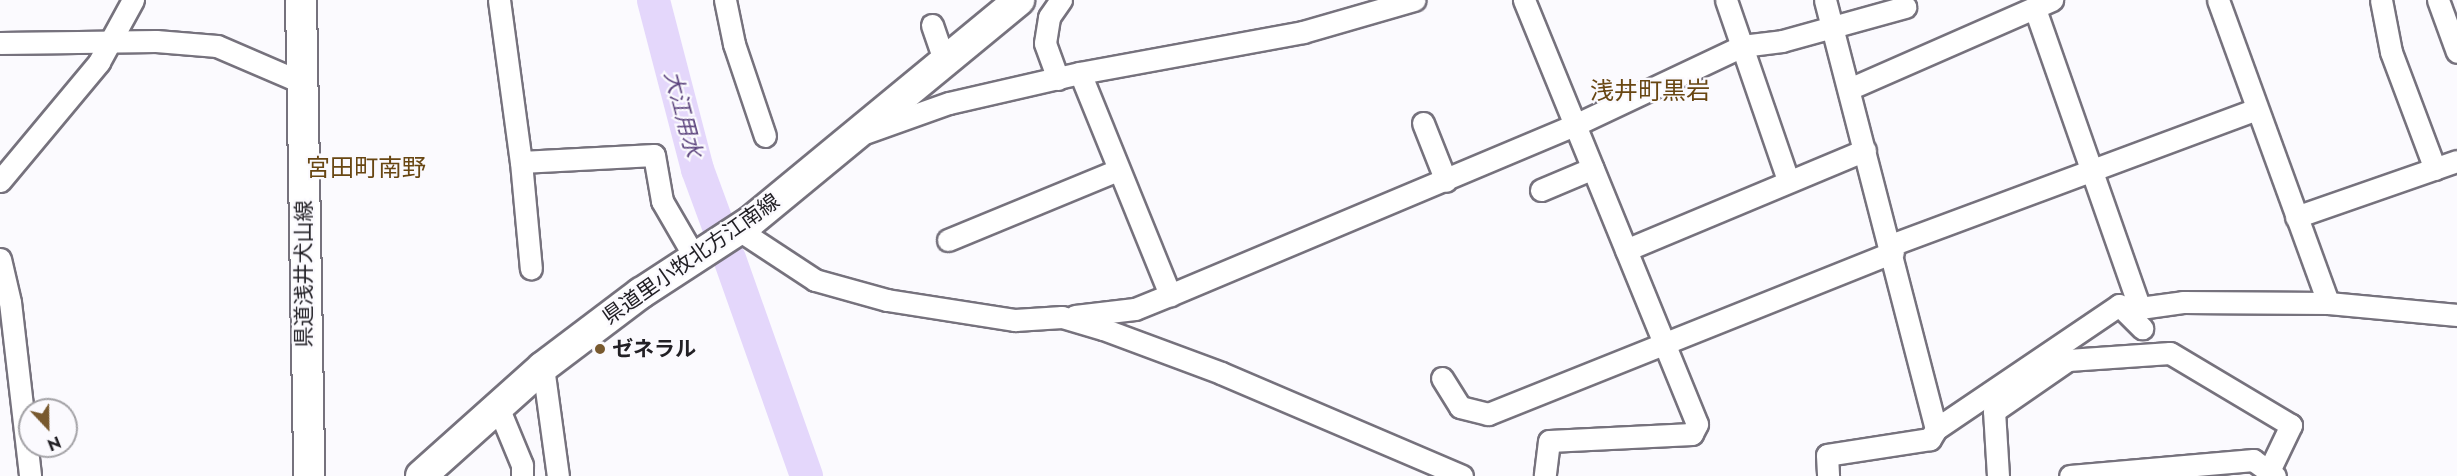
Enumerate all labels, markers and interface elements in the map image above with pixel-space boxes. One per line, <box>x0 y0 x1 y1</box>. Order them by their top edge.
water label: 大江用水 <box>659 68 707 160</box>
district label: 浅井町黒岩 <box>1590 77 1710 105</box>
district label: 宮田町南野 <box>306 154 426 182</box>
street label: 県道里小牧北方江南線 <box>598 188 784 330</box>
street label: 県道浅井犬山線 <box>291 201 317 347</box>
place label: ゼネラル <box>612 336 696 362</box>
marker: ゼネラル <box>593 342 607 356</box>
north arrow <box>18 398 78 458</box>
text: N <box>44 430 64 456</box>

